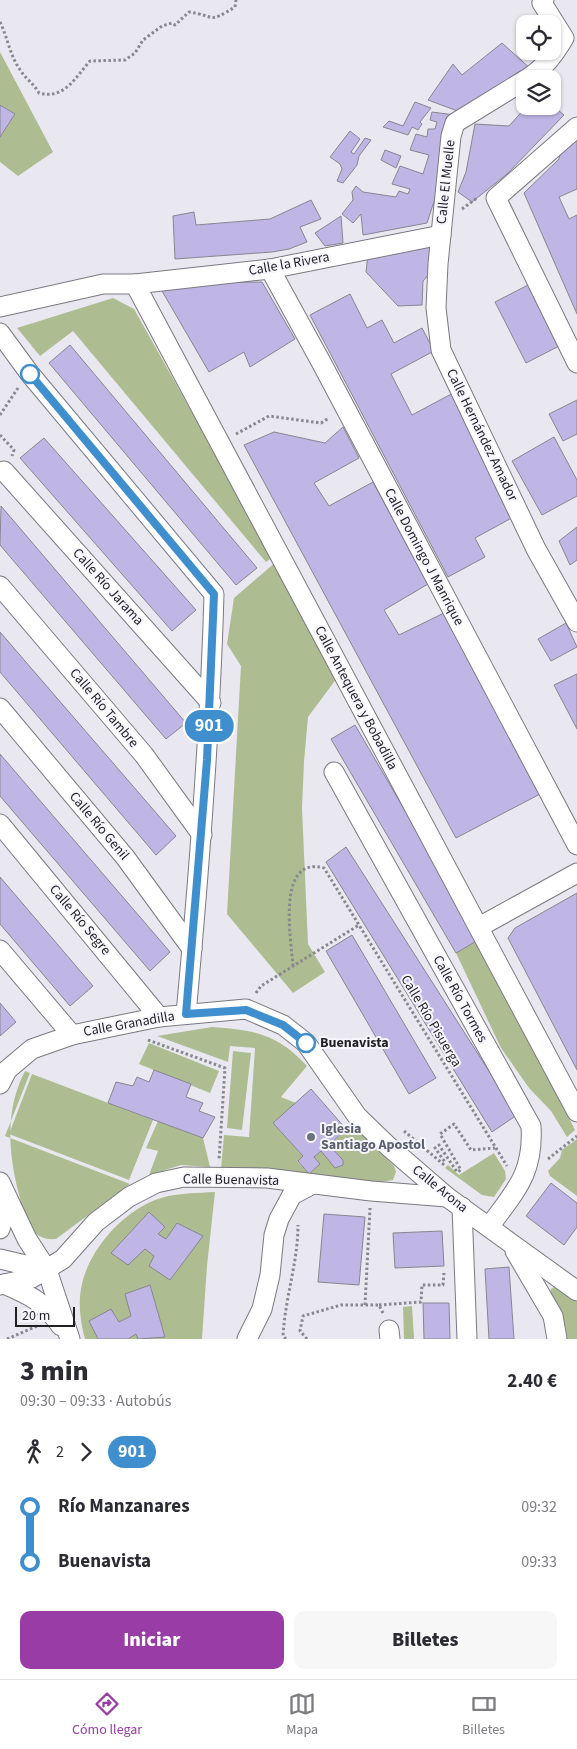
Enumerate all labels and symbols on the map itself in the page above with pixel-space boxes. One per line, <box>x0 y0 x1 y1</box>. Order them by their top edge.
street label: Calle El Muelle <box>432 139 460 225</box>
street label: Calle la Rivera <box>247 247 331 281</box>
unlabelled marker <box>20 364 40 384</box>
street label: Calle Hernández Amador <box>441 365 523 505</box>
street label: Calle Domingo J Manrique <box>379 485 469 629</box>
street label: Calle Río Jarama <box>68 544 148 630</box>
street label: Calle Antequera y Bobadilla <box>309 622 403 774</box>
street label: Calle Río Tambre <box>65 664 143 752</box>
line badge: 901 <box>180 710 238 742</box>
street label: Calle Río Genil <box>64 787 134 865</box>
street label: Calle Río Segre <box>44 880 116 960</box>
street label: Calle Río Tormes <box>428 952 492 1046</box>
street label: Calle Río Pisuerga <box>396 971 466 1071</box>
street label: Calle Granadilla <box>82 1006 176 1042</box>
marker: Buenavista <box>296 1033 316 1053</box>
place label: Buenavista <box>320 1033 389 1053</box>
place label: Iglesia Santiago Apostol <box>321 1119 425 1155</box>
marker: Iglesia Santiago Apostol <box>305 1131 317 1143</box>
street label: Calle Arona <box>408 1160 472 1218</box>
street label: Calle Buenavista <box>183 1169 279 1191</box>
scale bar <box>15 1304 75 1327</box>

